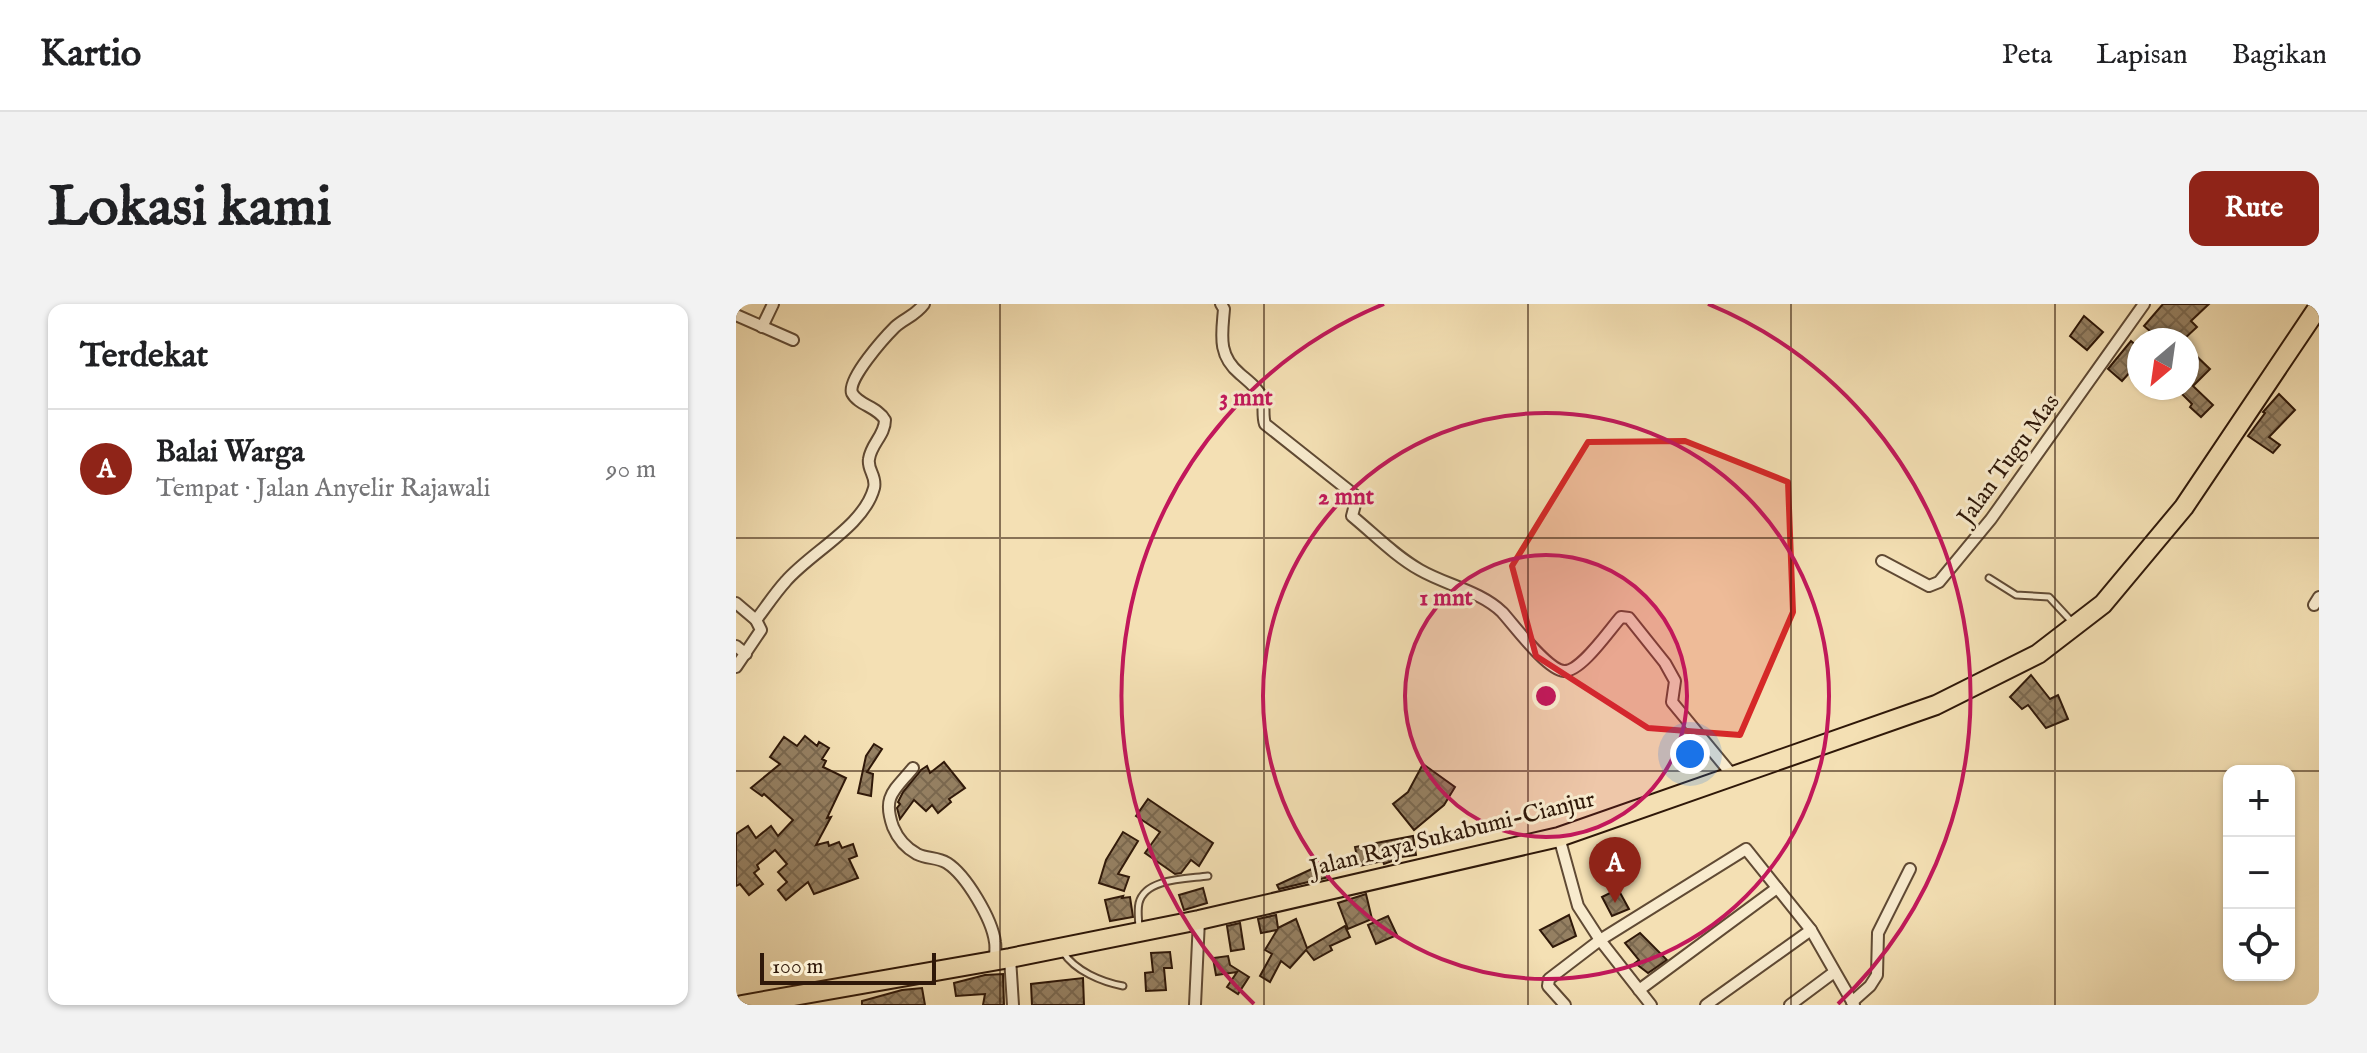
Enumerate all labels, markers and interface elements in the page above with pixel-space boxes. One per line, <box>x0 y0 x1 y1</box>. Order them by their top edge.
text: Kartio <box>40 31 141 79</box>
text: Peta <box>2002 38 2052 73</box>
text: Lapisan <box>2096 38 2188 73</box>
text: Bagikan <box>2232 38 2327 73</box>
button: Rute <box>2189 171 2319 246</box>
text: Lokasi kami <box>48 173 332 244</box>
north arrow <box>2127 328 2199 400</box>
text: Terdekat <box>80 335 208 378</box>
text: 3 mnt <box>1219 383 1274 414</box>
street label: Jalan Tugu Mas <box>1950 388 2067 534</box>
text: Balai Warga <box>156 434 305 472</box>
text: A <box>97 453 115 486</box>
text: 90 m <box>606 453 656 486</box>
text: Tempat · Jalan Anyelir Rajawali <box>156 472 490 505</box>
text: 2 mnt <box>1318 482 1375 513</box>
text: 1 mnt <box>1419 583 1474 614</box>
centre of rings <box>1532 682 1560 710</box>
your location <box>1670 734 1710 774</box>
map controls <box>2223 765 2295 981</box>
button: + <box>2223 765 2295 837</box>
street label: Jalan Raya Sukabumi-Cianjur <box>1304 784 1598 886</box>
pin: A <box>1589 837 1641 903</box>
button: − <box>2223 837 2295 909</box>
button: locate <box>2223 909 2295 981</box>
scale bar <box>760 949 936 985</box>
text: 100 m <box>772 953 824 981</box>

